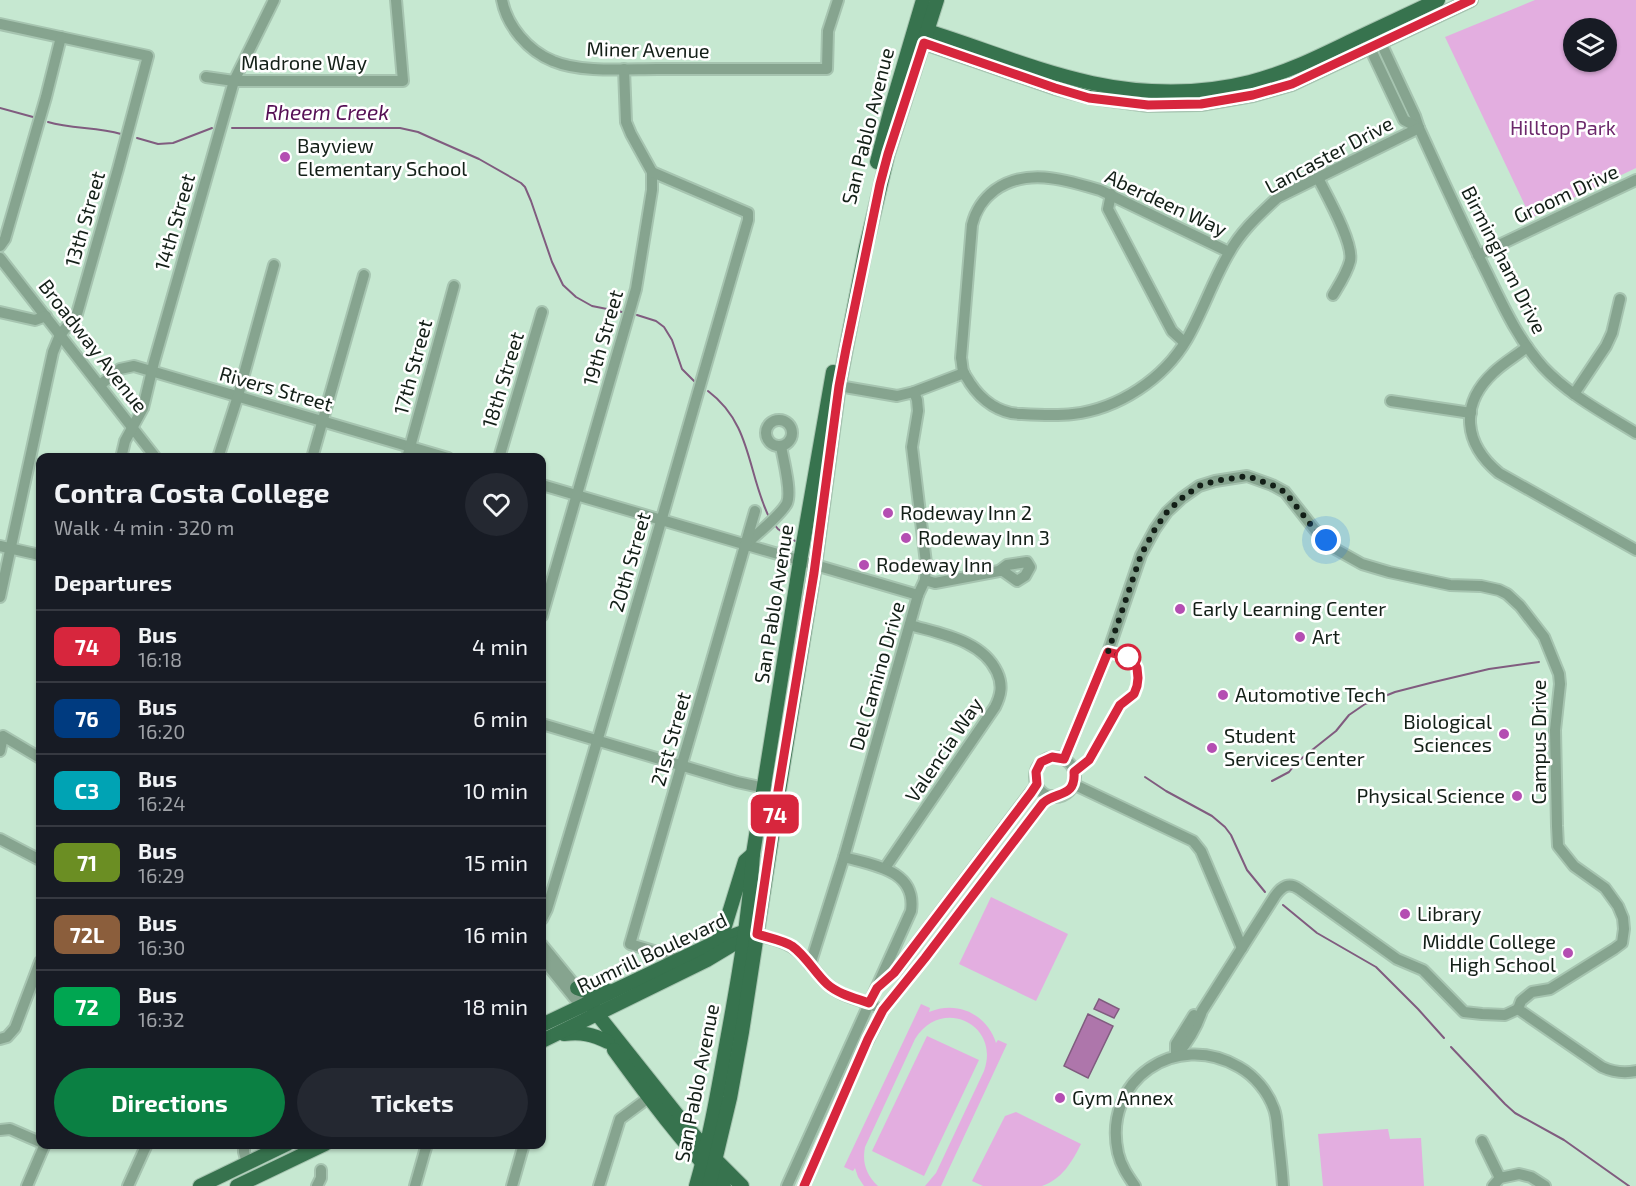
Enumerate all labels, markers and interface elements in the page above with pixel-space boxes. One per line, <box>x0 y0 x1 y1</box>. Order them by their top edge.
map controls <box>1563 18 1617 72</box>
button: layers <box>1563 18 1617 72</box>
street label: Miner Avenue <box>586 36 710 62</box>
street label: San Pablo Avenue <box>836 45 898 207</box>
street label: Madrone Way <box>241 50 367 74</box>
water label: Rheem Creek <box>265 99 389 124</box>
street label: Lancaster Drive <box>1260 110 1397 198</box>
park label: Hilltop Park <box>1510 115 1616 139</box>
place label: Bayview Elementary School <box>297 133 467 180</box>
marker: Bayview Elementary School <box>278 150 292 164</box>
street label: Groom Drive <box>1510 158 1622 228</box>
street label: Aberdeen Way <box>1102 163 1231 241</box>
street label: 13th Street <box>59 168 109 269</box>
street label: 14th Street <box>149 170 199 273</box>
street label: Birmingham Drive <box>1457 182 1553 337</box>
street label: Broadway Avenue <box>34 274 153 417</box>
street label: 19th Street <box>577 287 627 388</box>
street label: 17th Street <box>388 316 436 417</box>
street label: 18th Street <box>476 328 528 431</box>
street label: Rivers Street <box>217 360 336 416</box>
button: heart <box>465 473 528 536</box>
text: Contra Costa College <box>54 475 330 509</box>
place label: Rodeway Inn 2 <box>900 500 1032 524</box>
marker: Rodeway Inn 2 <box>881 506 895 520</box>
street label: 20th Street <box>603 509 655 614</box>
text: Walk · 4 min · 320 m <box>54 515 234 539</box>
street label: San Pablo Avenue <box>749 523 797 685</box>
place label: Rodeway Inn 3 <box>918 525 1050 549</box>
your location <box>1311 525 1341 555</box>
marker: Rodeway Inn 3 <box>899 531 913 545</box>
place label: Rodeway Inn <box>876 552 992 576</box>
marker: Rodeway Inn <box>857 558 871 572</box>
text: Departures <box>54 569 172 595</box>
place label: Early Learning Center <box>1192 596 1386 620</box>
street label: Del Camino Drive <box>843 599 909 753</box>
marker: Early Learning Center <box>1173 602 1187 616</box>
text: Bus <box>138 621 177 647</box>
place label: Art <box>1312 624 1340 648</box>
marker: Art <box>1293 630 1307 644</box>
text: 4 min <box>472 633 528 659</box>
text: 74 <box>75 634 99 659</box>
unlabelled marker <box>1115 644 1141 670</box>
text: 16:18 <box>138 647 182 671</box>
street label: Campus Drive <box>1526 680 1550 805</box>
place label: Automotive Tech <box>1235 682 1386 706</box>
street label: 21st Street <box>645 688 695 789</box>
marker: Automotive Tech <box>1216 688 1230 702</box>
street label: Valencia Way <box>899 692 987 806</box>
text: Bus <box>138 693 177 719</box>
text: 6 min <box>473 705 528 731</box>
text: 76 <box>75 706 99 731</box>
place label: Biological Sciences <box>1403 709 1492 756</box>
text: 16:20 <box>138 719 185 743</box>
place label: Student Services Center <box>1224 723 1365 770</box>
marker: Biological Sciences <box>1497 727 1511 741</box>
marker: Student Services Center <box>1205 741 1219 755</box>
text: Bus <box>138 765 177 791</box>
text: 10 min <box>464 777 528 803</box>
text: C3 <box>75 778 99 803</box>
place label: Physical Science <box>1357 783 1505 807</box>
marker: Physical Science <box>1510 789 1524 803</box>
text: 16:24 <box>138 791 186 815</box>
line badge: 74 <box>748 794 802 834</box>
text: 74 <box>763 802 787 827</box>
text: Bus <box>138 837 177 863</box>
text: 15 min <box>465 849 528 875</box>
text: 71 <box>77 850 97 875</box>
text: 16:29 <box>138 863 185 887</box>
place label: Library <box>1417 901 1482 925</box>
street label: Rumrill Boulevard <box>573 907 730 997</box>
marker: Library <box>1398 907 1412 921</box>
text: Bus <box>138 909 177 935</box>
text: 16 min <box>464 921 528 947</box>
text: 72L <box>70 922 104 947</box>
place label: Middle College High School <box>1422 929 1556 976</box>
text: 16:30 <box>138 935 185 959</box>
marker: Middle College High School <box>1561 946 1575 960</box>
text: Bus <box>138 981 177 1007</box>
text: 18 min <box>463 993 528 1019</box>
text: 72 <box>75 994 99 1019</box>
street label: San Pablo Avenue <box>669 1002 723 1164</box>
text: 16:32 <box>138 1007 184 1031</box>
button: Directions <box>54 1068 285 1137</box>
button: Tickets <box>297 1068 528 1137</box>
place label: Gym Annex <box>1072 1085 1174 1109</box>
marker: Gym Annex <box>1053 1091 1067 1105</box>

